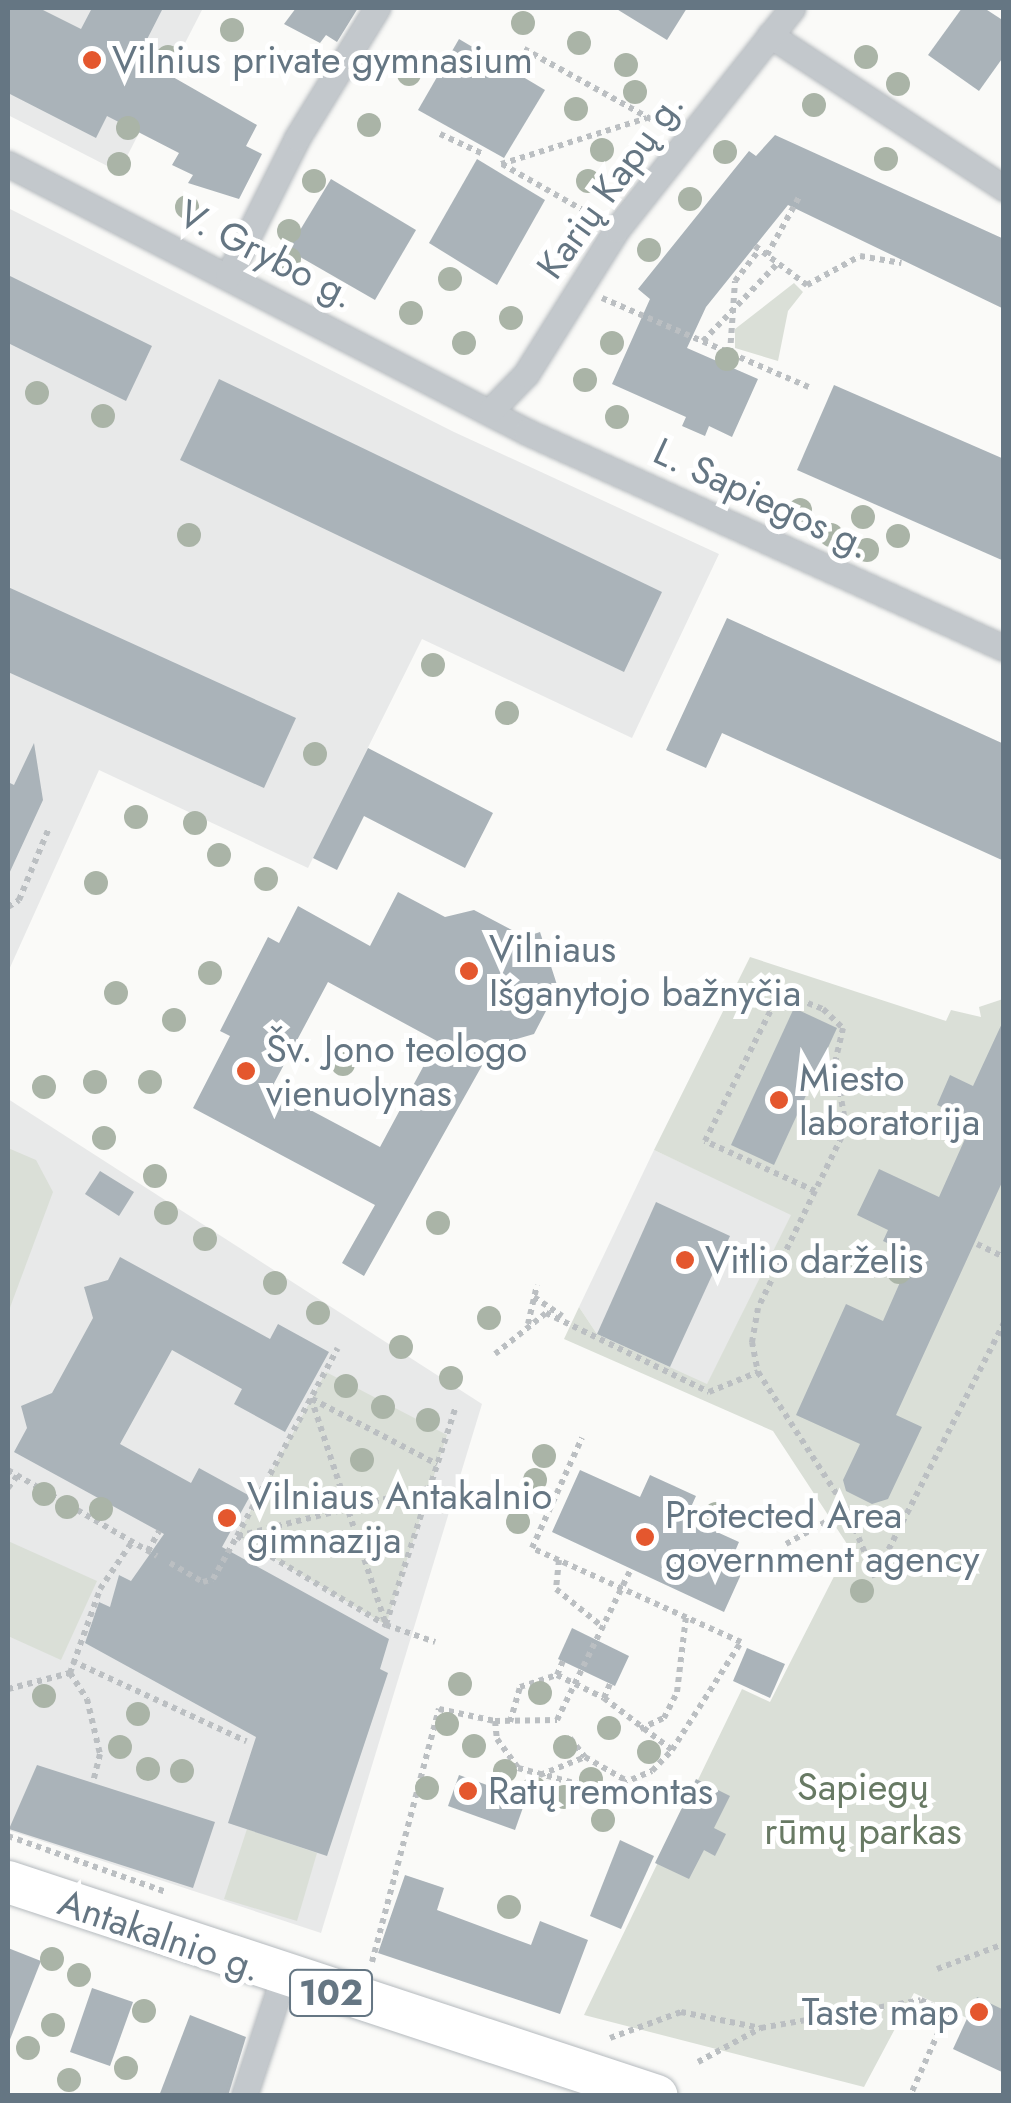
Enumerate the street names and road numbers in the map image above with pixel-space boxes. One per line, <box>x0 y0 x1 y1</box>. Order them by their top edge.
street label: Karių Kapų g. <box>527 83 693 287</box>
street label: V. Grybo g. <box>171 190 363 318</box>
street label: L. Sapiegos g. <box>647 428 877 568</box>
street label: Antakalnio g. <box>53 1879 267 1991</box>
road number: 102 <box>288 1963 374 2023</box>

